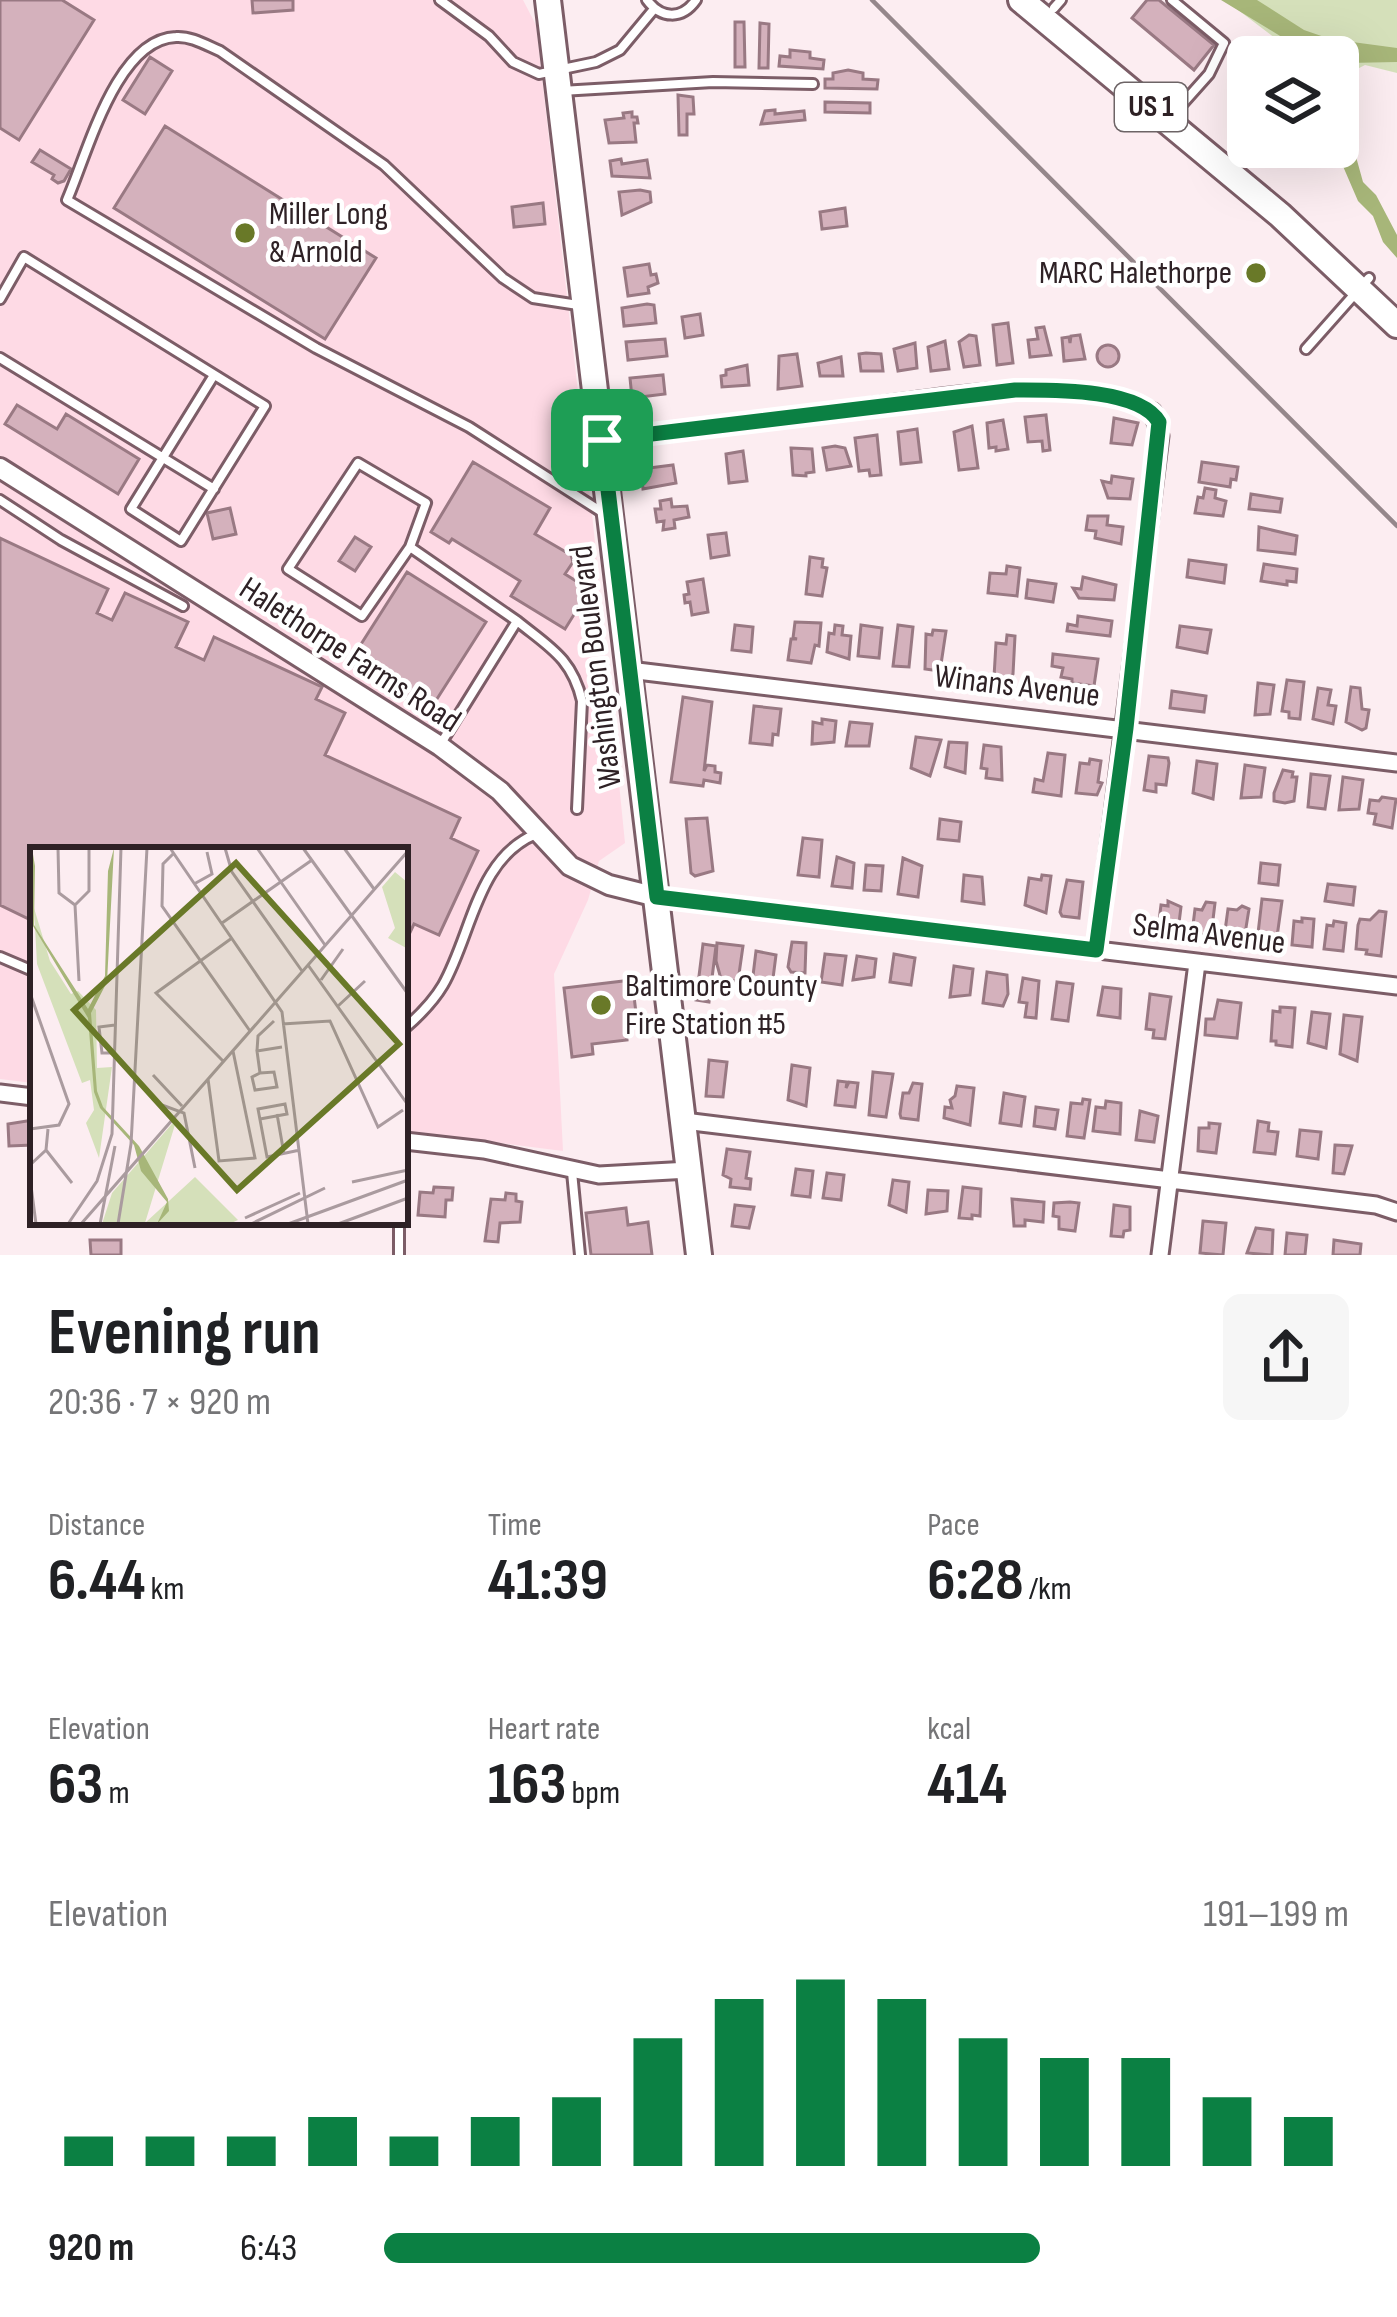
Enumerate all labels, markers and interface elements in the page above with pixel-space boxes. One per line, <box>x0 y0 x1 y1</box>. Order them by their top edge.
map controls <box>1227 36 1359 168</box>
button: layers <box>1227 36 1359 168</box>
road number: US 1 <box>1115 83 1187 131</box>
place label: Miller Long & Arnold <box>269 194 388 272</box>
marker: Miller Long & Arnold <box>232 220 258 246</box>
place label: MARC Halethorpe <box>1039 253 1232 293</box>
marker: MARC Halethorpe <box>1243 260 1269 286</box>
pin <box>551 389 653 491</box>
icon: arrive <box>569 407 635 473</box>
street label: Washington Boulevard <box>561 543 631 791</box>
street label: Halethorpe Farms Road <box>232 569 468 741</box>
street label: Winans Avenue <box>932 656 1102 716</box>
inset map <box>30 847 408 1225</box>
street label: Selma Avenue <box>1130 905 1288 963</box>
place label: Baltimore County Fire Station #5 <box>625 966 818 1044</box>
marker: Baltimore County Fire Station #5 <box>588 992 614 1018</box>
text: Evening run <box>48 1294 321 1373</box>
button: share <box>1223 1294 1349 1420</box>
text: 20:36 · 7 × 920 m <box>48 1379 271 1426</box>
text: Distance <box>48 1505 145 1545</box>
text: Time <box>488 1505 542 1545</box>
text: Pace <box>927 1505 980 1545</box>
text: 6.44 <box>48 1545 145 1617</box>
text: 41:39 <box>488 1545 608 1617</box>
text: 6:28 <box>927 1545 1024 1617</box>
text: km <box>145 1569 184 1609</box>
text: /km <box>1024 1569 1072 1609</box>
text: Elevation <box>48 1709 150 1749</box>
text: Heart rate <box>488 1709 600 1749</box>
text: kcal <box>927 1709 971 1749</box>
text: 63 <box>48 1749 103 1821</box>
text: 163 <box>488 1749 566 1821</box>
text: 414 <box>927 1749 1007 1821</box>
text: m <box>103 1773 130 1813</box>
text: bpm <box>566 1773 620 1813</box>
text: Elevation <box>48 1891 168 1938</box>
text: 191–199 m <box>1203 1891 1349 1938</box>
text: 920 m <box>48 2225 134 2272</box>
text: 6:43 <box>240 2225 297 2272</box>

